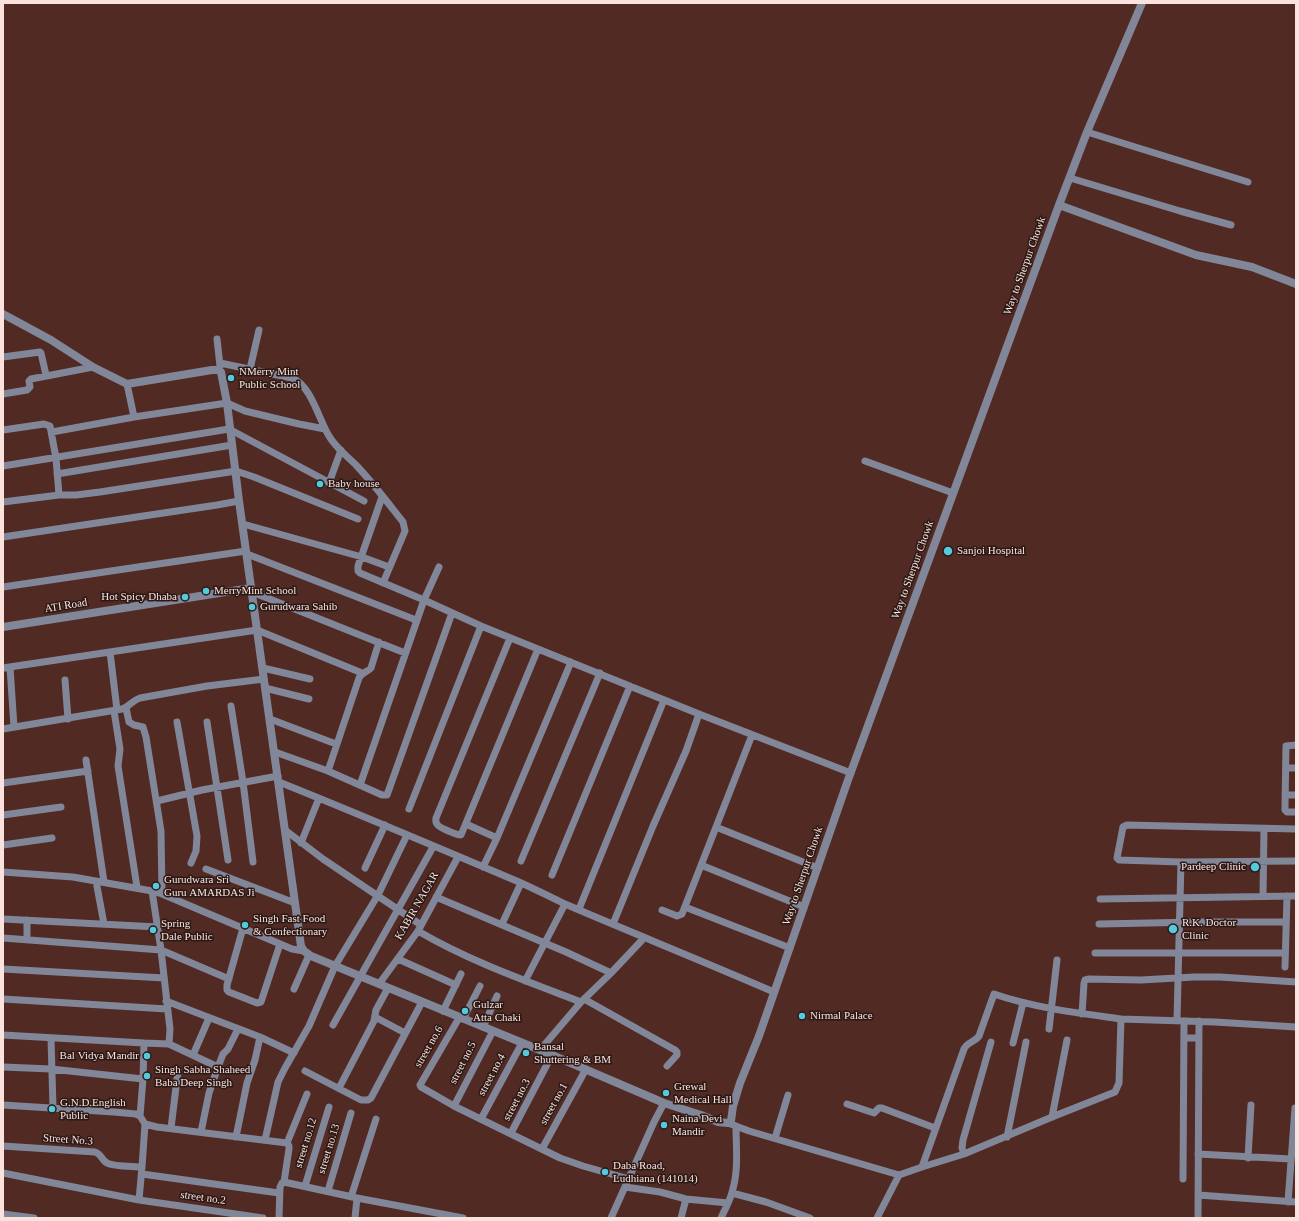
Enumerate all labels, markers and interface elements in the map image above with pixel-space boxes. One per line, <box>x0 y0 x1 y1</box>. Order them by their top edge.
street label: Way to Sherpur Chowk <box>1001 215 1049 317</box>
place label: NMerry Mint Public School <box>239 365 300 391</box>
marker: NMerry Mint Public School <box>226 373 236 383</box>
place label: Baby house <box>328 477 380 491</box>
marker: Baby house <box>315 479 325 489</box>
street label: Way to Sherpur Chowk <box>889 519 937 621</box>
place label: Sanjoi Hospital <box>957 544 1025 558</box>
marker: Sanjoi Hospital <box>942 545 954 557</box>
place label: MerryMint School <box>214 584 296 598</box>
marker: MerryMint School <box>201 586 211 596</box>
place label: Hot Spicy Dhaba <box>101 590 177 604</box>
marker: Hot Spicy Dhaba <box>180 592 190 602</box>
street label: ATI Road <box>44 596 88 616</box>
place label: Gurudwara Sahib <box>260 600 337 614</box>
marker: Gurudwara Sahib <box>247 602 257 612</box>
street label: Way to Sherpur Chowk <box>780 825 826 927</box>
place label: Pardeep Clinic <box>1181 860 1246 874</box>
marker: Pardeep Clinic <box>1249 861 1261 873</box>
street label: KABIR NAGAR <box>392 870 442 942</box>
place label: Gurudwara Sri Guru AMARDAS Ji <box>164 873 254 899</box>
marker: Gurudwara Sri Guru AMARDAS Ji <box>151 881 161 891</box>
place label: Singh Fast Food & Confectionary <box>253 912 327 938</box>
place label: R.K. Doctor Clinic <box>1182 916 1236 942</box>
place label: Spring Dale Public <box>161 917 213 943</box>
marker: Singh Fast Food & Confectionary <box>240 920 250 930</box>
marker: R.K. Doctor Clinic <box>1167 923 1179 935</box>
marker: Spring Dale Public <box>148 925 158 935</box>
place label: Gulzar Atta Chaki <box>473 998 521 1024</box>
marker: Gulzar Atta Chaki <box>460 1006 470 1016</box>
place label: Nirmal Palace <box>810 1009 873 1023</box>
marker: Nirmal Palace <box>797 1011 807 1021</box>
street label: street no.6 <box>412 1024 446 1070</box>
street label: street no.5 <box>447 1040 479 1086</box>
place label: Bansal Shuttering & BM <box>534 1040 611 1066</box>
marker: Bansal Shuttering & BM <box>521 1048 531 1058</box>
place label: Bal Vidya Mandir <box>60 1049 139 1063</box>
marker: Bal Vidya Mandir <box>142 1051 152 1061</box>
street label: street no.4 <box>475 1052 509 1098</box>
place label: Singh Sabha Shaheed Baba Deep Singh <box>155 1063 250 1089</box>
marker: Singh Sabha Shaheed Baba Deep Singh <box>142 1071 152 1081</box>
street label: street no.3 <box>500 1077 534 1123</box>
place label: Grewal Medical Hall <box>674 1080 732 1106</box>
street label: street no.1 <box>537 1081 571 1127</box>
marker: Grewal Medical Hall <box>661 1088 671 1098</box>
place label: G.N.D.English Public <box>60 1096 126 1122</box>
marker: G.N.D.English Public <box>47 1104 57 1114</box>
place label: Naina Devi Mandir <box>672 1112 722 1138</box>
street label: street no.12 <box>292 1117 320 1169</box>
marker: Naina Devi Mandir <box>659 1120 669 1130</box>
street label: street no.13 <box>315 1123 343 1175</box>
street label: Street No.3 <box>43 1132 93 1148</box>
place label: Daba Road, Ludhiana (141014) <box>613 1159 698 1185</box>
marker: Daba Road, Ludhiana (141014) <box>600 1167 610 1177</box>
street label: street no.2 <box>179 1188 227 1208</box>

